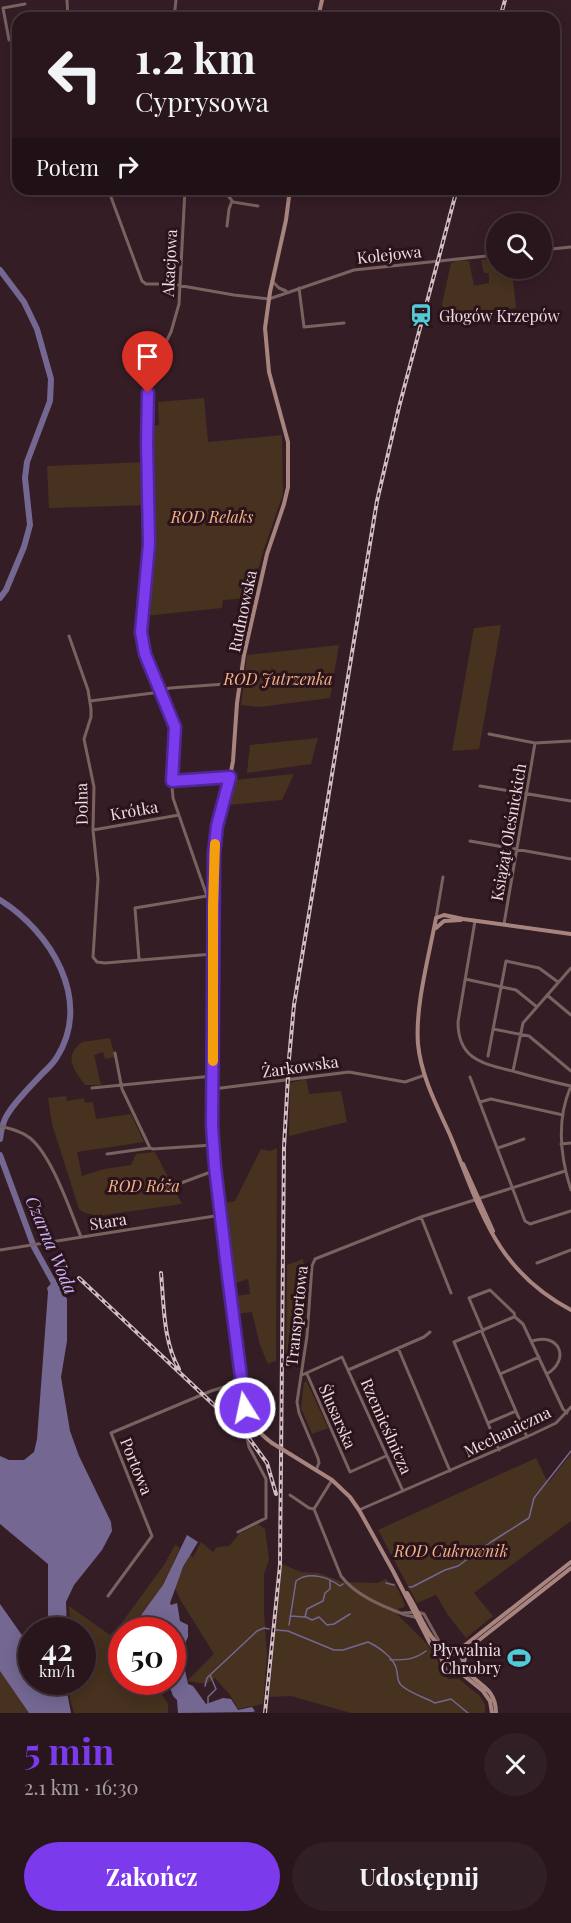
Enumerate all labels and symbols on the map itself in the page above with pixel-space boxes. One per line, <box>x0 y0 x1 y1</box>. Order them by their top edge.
street label: Akacjowa <box>157 229 181 298</box>
street label: Kolejowa <box>356 240 422 268</box>
station icon: Głogów Krzepów <box>408 302 434 328</box>
place label: Głogów Krzepów <box>439 305 560 326</box>
pin <box>122 331 173 393</box>
park label: ROD Relaks <box>170 506 253 527</box>
street label: Rudnowska <box>223 568 261 654</box>
park label: ROD Jutrzenka <box>222 668 333 689</box>
street label: Książąt Oleśnickich <box>486 761 531 902</box>
street label: Dolna <box>70 783 92 825</box>
street label: Krótka <box>108 795 160 825</box>
street label: Żarkowska <box>260 1050 340 1082</box>
park label: ROD Róża <box>107 1175 180 1196</box>
water label: Czarna Woda <box>20 1192 84 1298</box>
street label: Stara <box>88 1208 128 1234</box>
street label: Transportowa <box>280 1264 312 1368</box>
street label: Rzemieślnicza <box>357 1375 417 1477</box>
position arrow <box>213 1376 277 1440</box>
street label: Ślusarska <box>314 1380 362 1452</box>
street label: Mechaniczna <box>460 1401 554 1461</box>
street label: Portowa <box>116 1434 158 1498</box>
park label: ROD Cukrownik <box>393 1540 508 1561</box>
speed limit sign: 50 <box>108 1617 186 1695</box>
place label: Pływalnia Chrobry <box>432 1639 501 1678</box>
sports icon: Pływalnia Chrobry <box>506 1645 532 1671</box>

